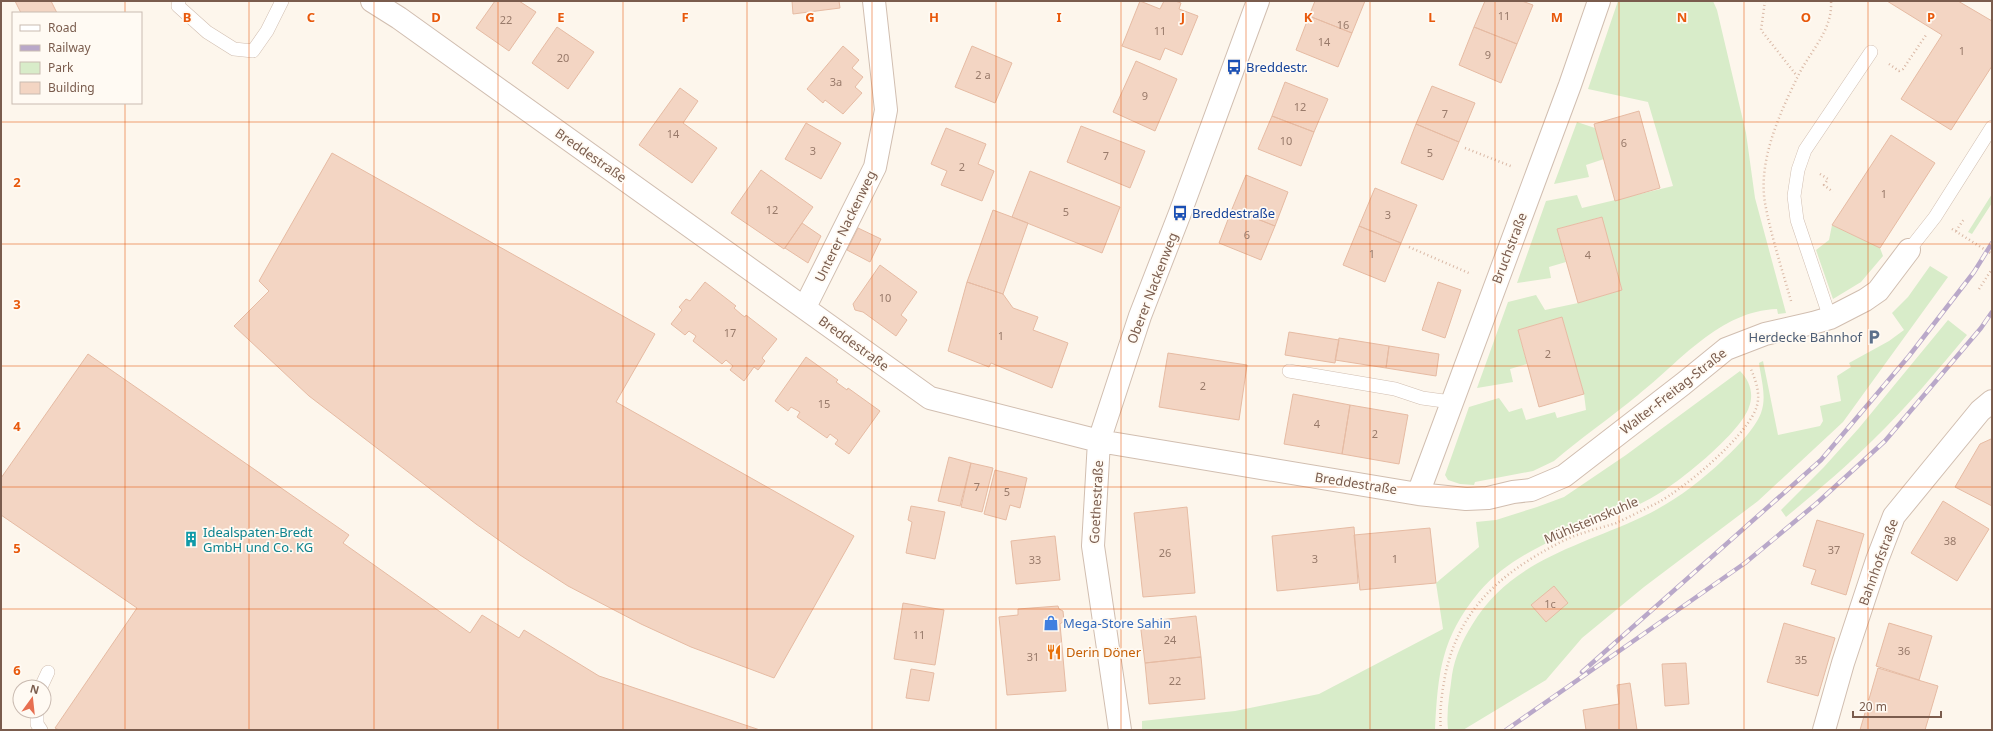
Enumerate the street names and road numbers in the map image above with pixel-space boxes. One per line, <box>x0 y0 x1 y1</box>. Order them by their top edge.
street label: Breddestraße <box>552 124 630 186</box>
street label: Unterer Nackenweg <box>810 167 880 285</box>
street label: Bruchstraße <box>1487 210 1531 286</box>
street label: Oberer Nackenweg <box>1122 230 1182 346</box>
street label: Breddestraße <box>815 311 893 375</box>
street label: Walter-Freitag-Straße <box>1616 344 1730 438</box>
street label: Goethestraße <box>1085 460 1107 544</box>
street label: Breddestraße <box>1314 468 1398 498</box>
street label: Mühlsteinskuhle <box>1541 492 1641 548</box>
street label: Bahnhofstraße <box>1854 516 1902 608</box>

